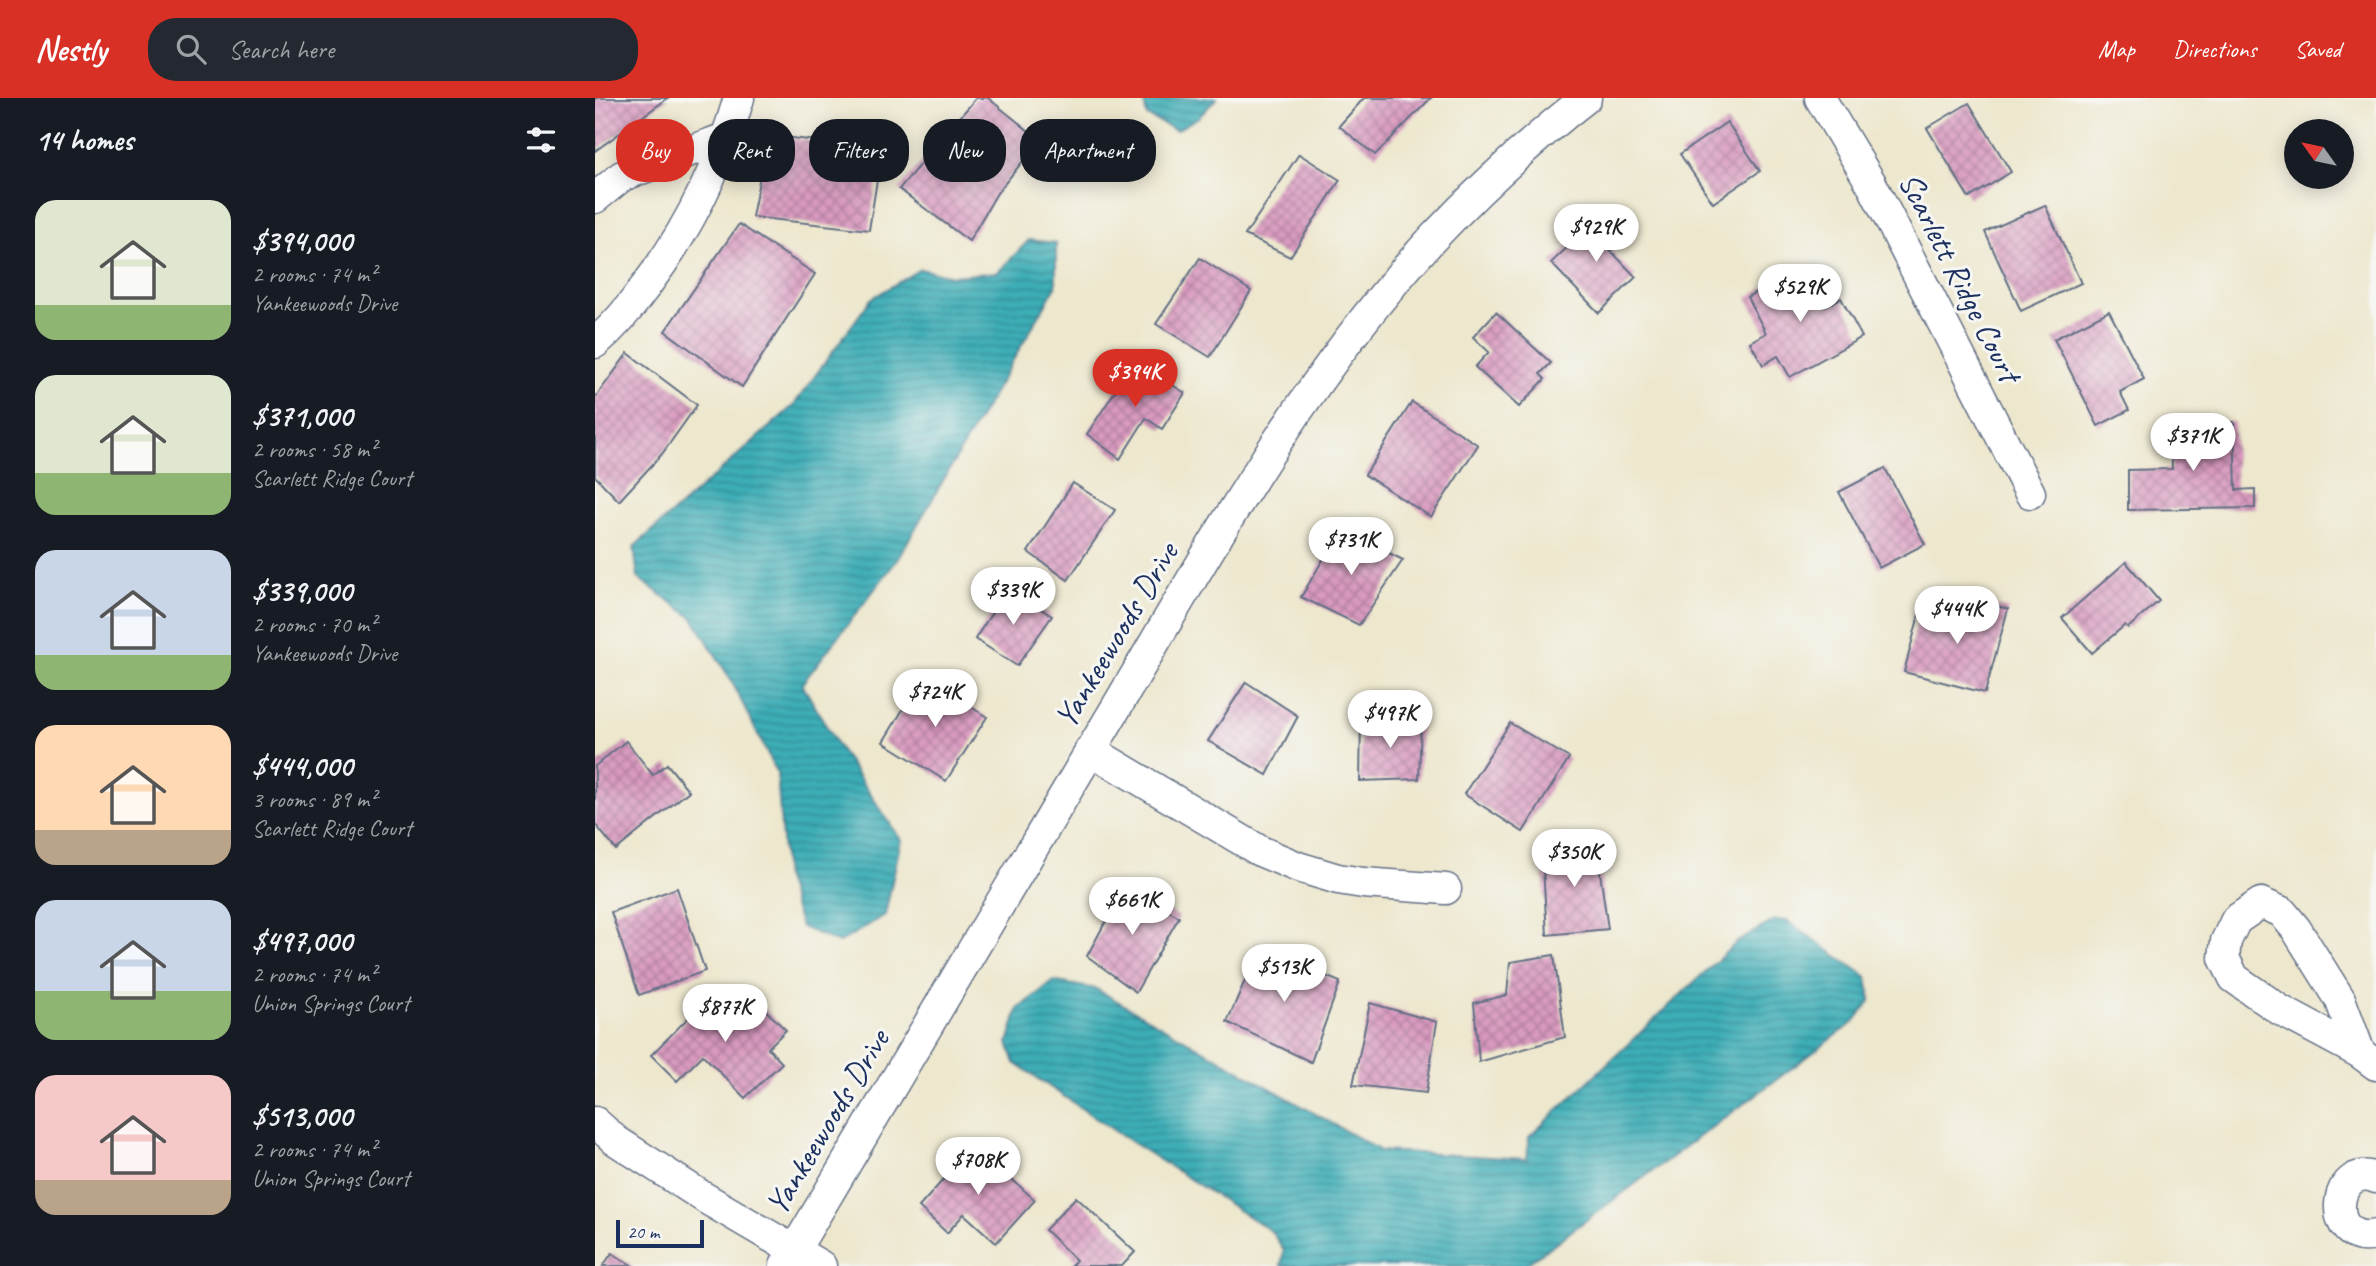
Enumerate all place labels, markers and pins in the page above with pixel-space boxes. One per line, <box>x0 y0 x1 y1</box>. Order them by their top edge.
pin: $929K <box>1547 204 1645 264</box>
pin: $529K <box>1751 264 1849 324</box>
pin: $394K <box>1086 350 1184 409</box>
pin: $371K <box>2144 414 2242 473</box>
pin: $731K <box>1302 518 1400 577</box>
pin: $339K <box>964 568 1062 627</box>
pin: $444K <box>1908 587 2006 646</box>
pin: $724K <box>886 670 984 729</box>
pin: $497K <box>1341 690 1439 750</box>
pin: $350K <box>1525 830 1623 889</box>
pin: $661K <box>1083 878 1181 937</box>
pin: $513K <box>1235 944 1333 1004</box>
pin: $877K <box>676 984 774 1044</box>
pin: $708K <box>929 1138 1027 1197</box>

